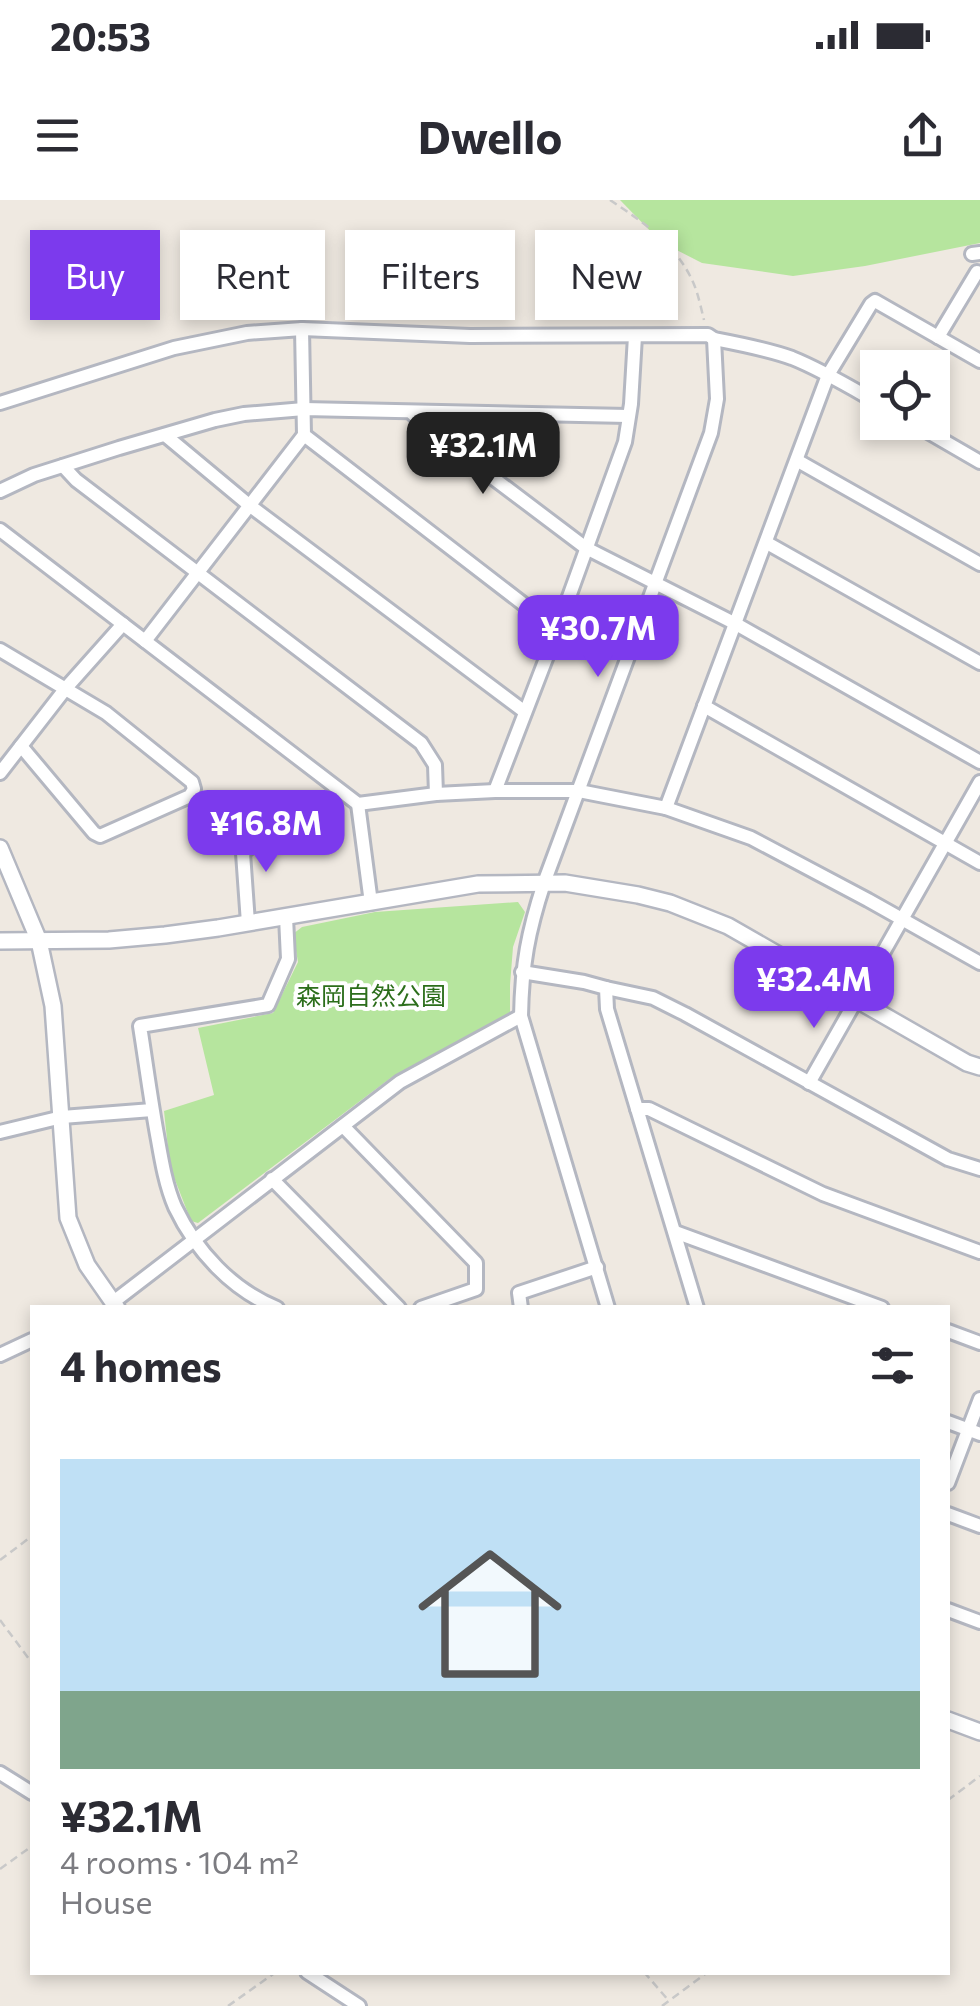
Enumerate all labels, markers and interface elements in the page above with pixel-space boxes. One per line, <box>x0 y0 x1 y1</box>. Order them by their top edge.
text: 20:53 <box>50 12 151 59</box>
icon: menu <box>30 108 85 163</box>
text: Dwello <box>418 108 562 163</box>
icon: share <box>895 108 950 163</box>
chip: Buy <box>30 230 160 320</box>
chip: Rent <box>180 230 325 320</box>
chip: Filters <box>345 230 515 320</box>
chip: New <box>535 230 678 320</box>
map controls <box>860 350 950 440</box>
button: locate <box>860 350 950 440</box>
pin: ¥32.1M <box>402 412 564 497</box>
text: ¥32.1M <box>429 424 537 464</box>
pin: ¥30.7M <box>517 595 679 680</box>
text: ¥30.7M <box>540 607 656 647</box>
pin: ¥16.8M <box>185 790 347 875</box>
text: ¥16.8M <box>210 802 322 842</box>
pin: ¥32.4M <box>733 946 895 1031</box>
text: ¥32.4M <box>756 958 872 998</box>
park label: 森岡自然公園 <box>296 980 446 1010</box>
icon: filters <box>865 1338 920 1393</box>
text: 4 homes <box>60 1339 222 1391</box>
icon: home <box>400 1524 580 1704</box>
text: ¥32.1M <box>60 1789 203 1841</box>
text: 4 rooms · 104 m² <box>60 1841 299 1881</box>
text: House <box>60 1881 152 1921</box>

